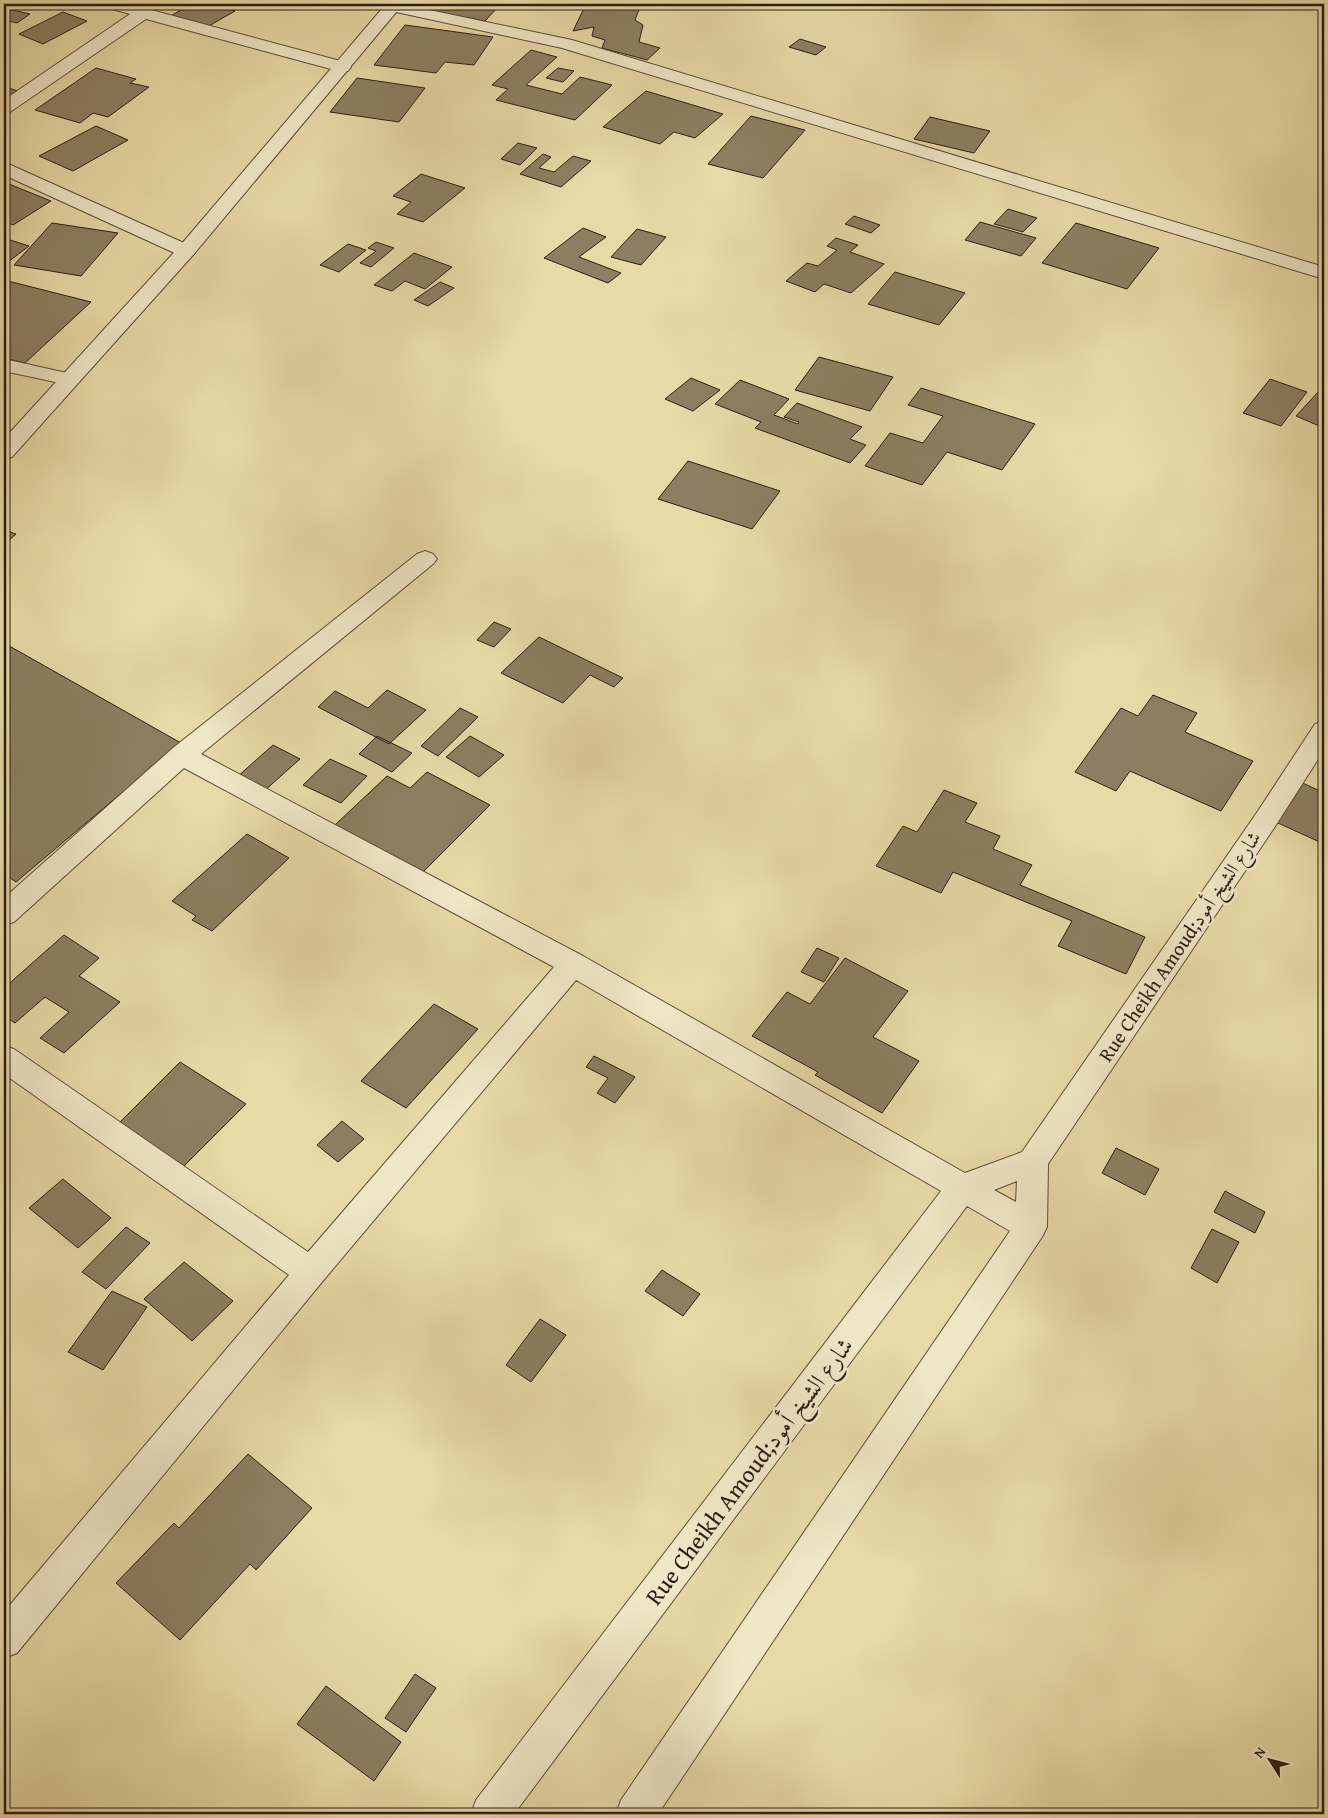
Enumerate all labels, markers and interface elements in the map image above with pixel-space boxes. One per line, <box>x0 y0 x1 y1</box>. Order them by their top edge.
street label: Rue Cheikh Amoud;شارع الشيخ أمود <box>1091 825 1271 1069</box>
street label: Rue Cheikh Amoud;شارع الشيخ أمود <box>637 1330 865 1615</box>
north arrow <box>1246 1736 1296 1786</box>
text: N <box>1249 1742 1271 1762</box>

